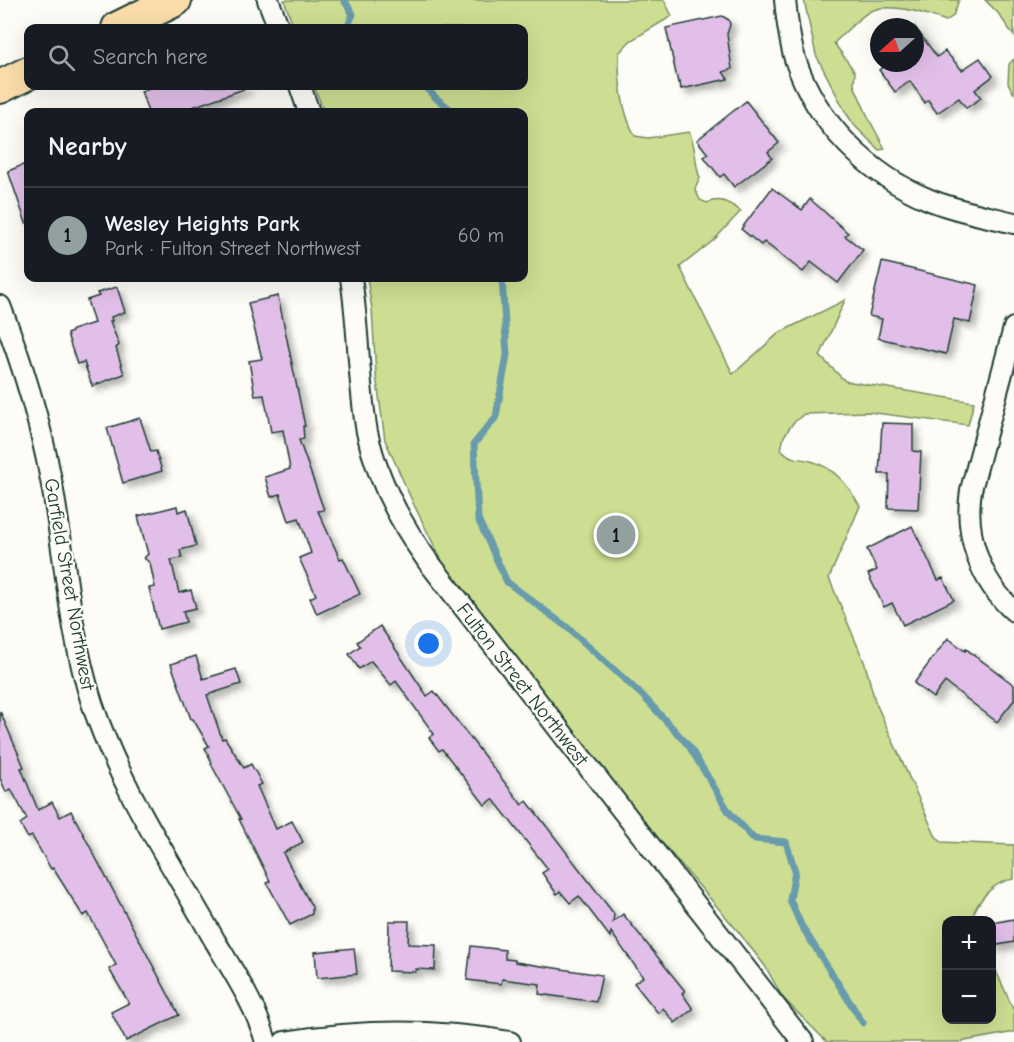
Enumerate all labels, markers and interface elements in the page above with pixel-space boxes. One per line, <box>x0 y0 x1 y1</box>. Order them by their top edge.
north arrow <box>870 18 924 72</box>
search box <box>24 24 528 90</box>
icon: search <box>45 41 78 74</box>
text: Search here <box>93 44 208 70</box>
text: Nearby <box>48 132 127 162</box>
text: Wesley Heights Park <box>105 211 299 237</box>
text: 1 <box>64 224 71 247</box>
text: 60 m <box>458 224 504 247</box>
text: Park · Fulton Street Northwest <box>105 237 360 260</box>
street label: Garfield Street Northwest <box>40 476 100 693</box>
pin: 1 <box>596 512 636 558</box>
street label: Fulton Street Northwest <box>452 598 594 771</box>
your location <box>414 629 443 658</box>
map controls <box>942 916 996 1024</box>
button: + <box>942 916 996 970</box>
button: − <box>942 970 996 1024</box>

